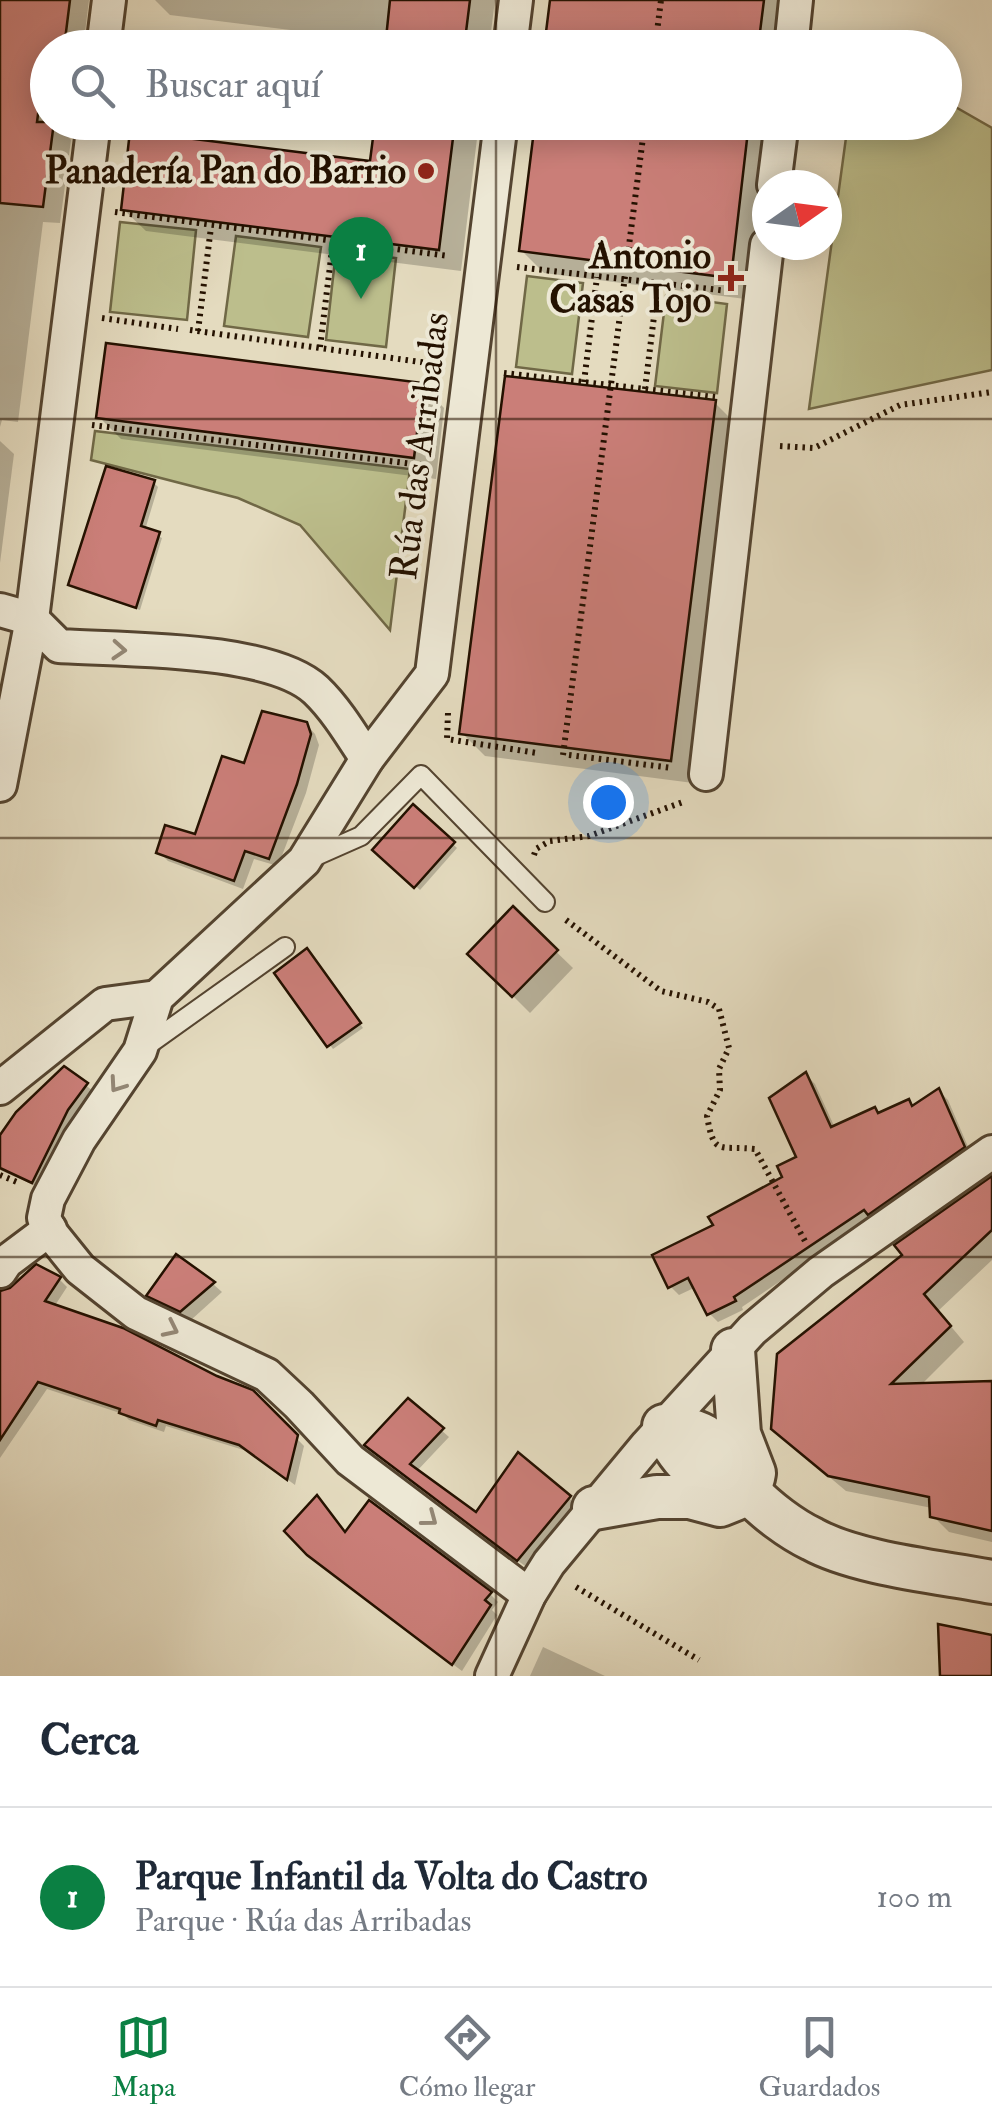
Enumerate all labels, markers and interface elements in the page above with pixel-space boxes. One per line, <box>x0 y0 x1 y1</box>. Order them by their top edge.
search box <box>30 30 962 140</box>
icon: search <box>65 58 120 113</box>
text: Buscar aquí <box>145 61 321 109</box>
place label: Panadería Pan do Barrio <box>45 147 406 195</box>
marker: Panadería Pan do Barrio <box>415 160 437 182</box>
north arrow <box>752 170 842 260</box>
pin: 1 <box>328 216 394 299</box>
place label: Antonio Casas Tojo <box>549 232 711 324</box>
marker: Antonio Casas Tojo <box>720 267 742 289</box>
street label: Rúa das Arribadas <box>380 309 460 583</box>
one-way arrow <box>111 639 127 660</box>
your location <box>583 777 634 828</box>
one-way arrow <box>111 1074 129 1092</box>
one-way arrow <box>161 1317 179 1337</box>
one-way arrow <box>419 1508 437 1525</box>
text: Cerca <box>40 1715 138 1767</box>
text: Parque Infantil da Volta do Castro <box>135 1853 647 1901</box>
text: 1 <box>67 1877 78 1917</box>
text: 100 m <box>876 1877 952 1917</box>
text: Parque · Rúa das Arribadas <box>135 1901 471 1941</box>
tab: Mapa <box>112 2010 176 2105</box>
tab: Cómo llegar <box>399 2010 535 2105</box>
tab: Guardados <box>758 2010 880 2105</box>

